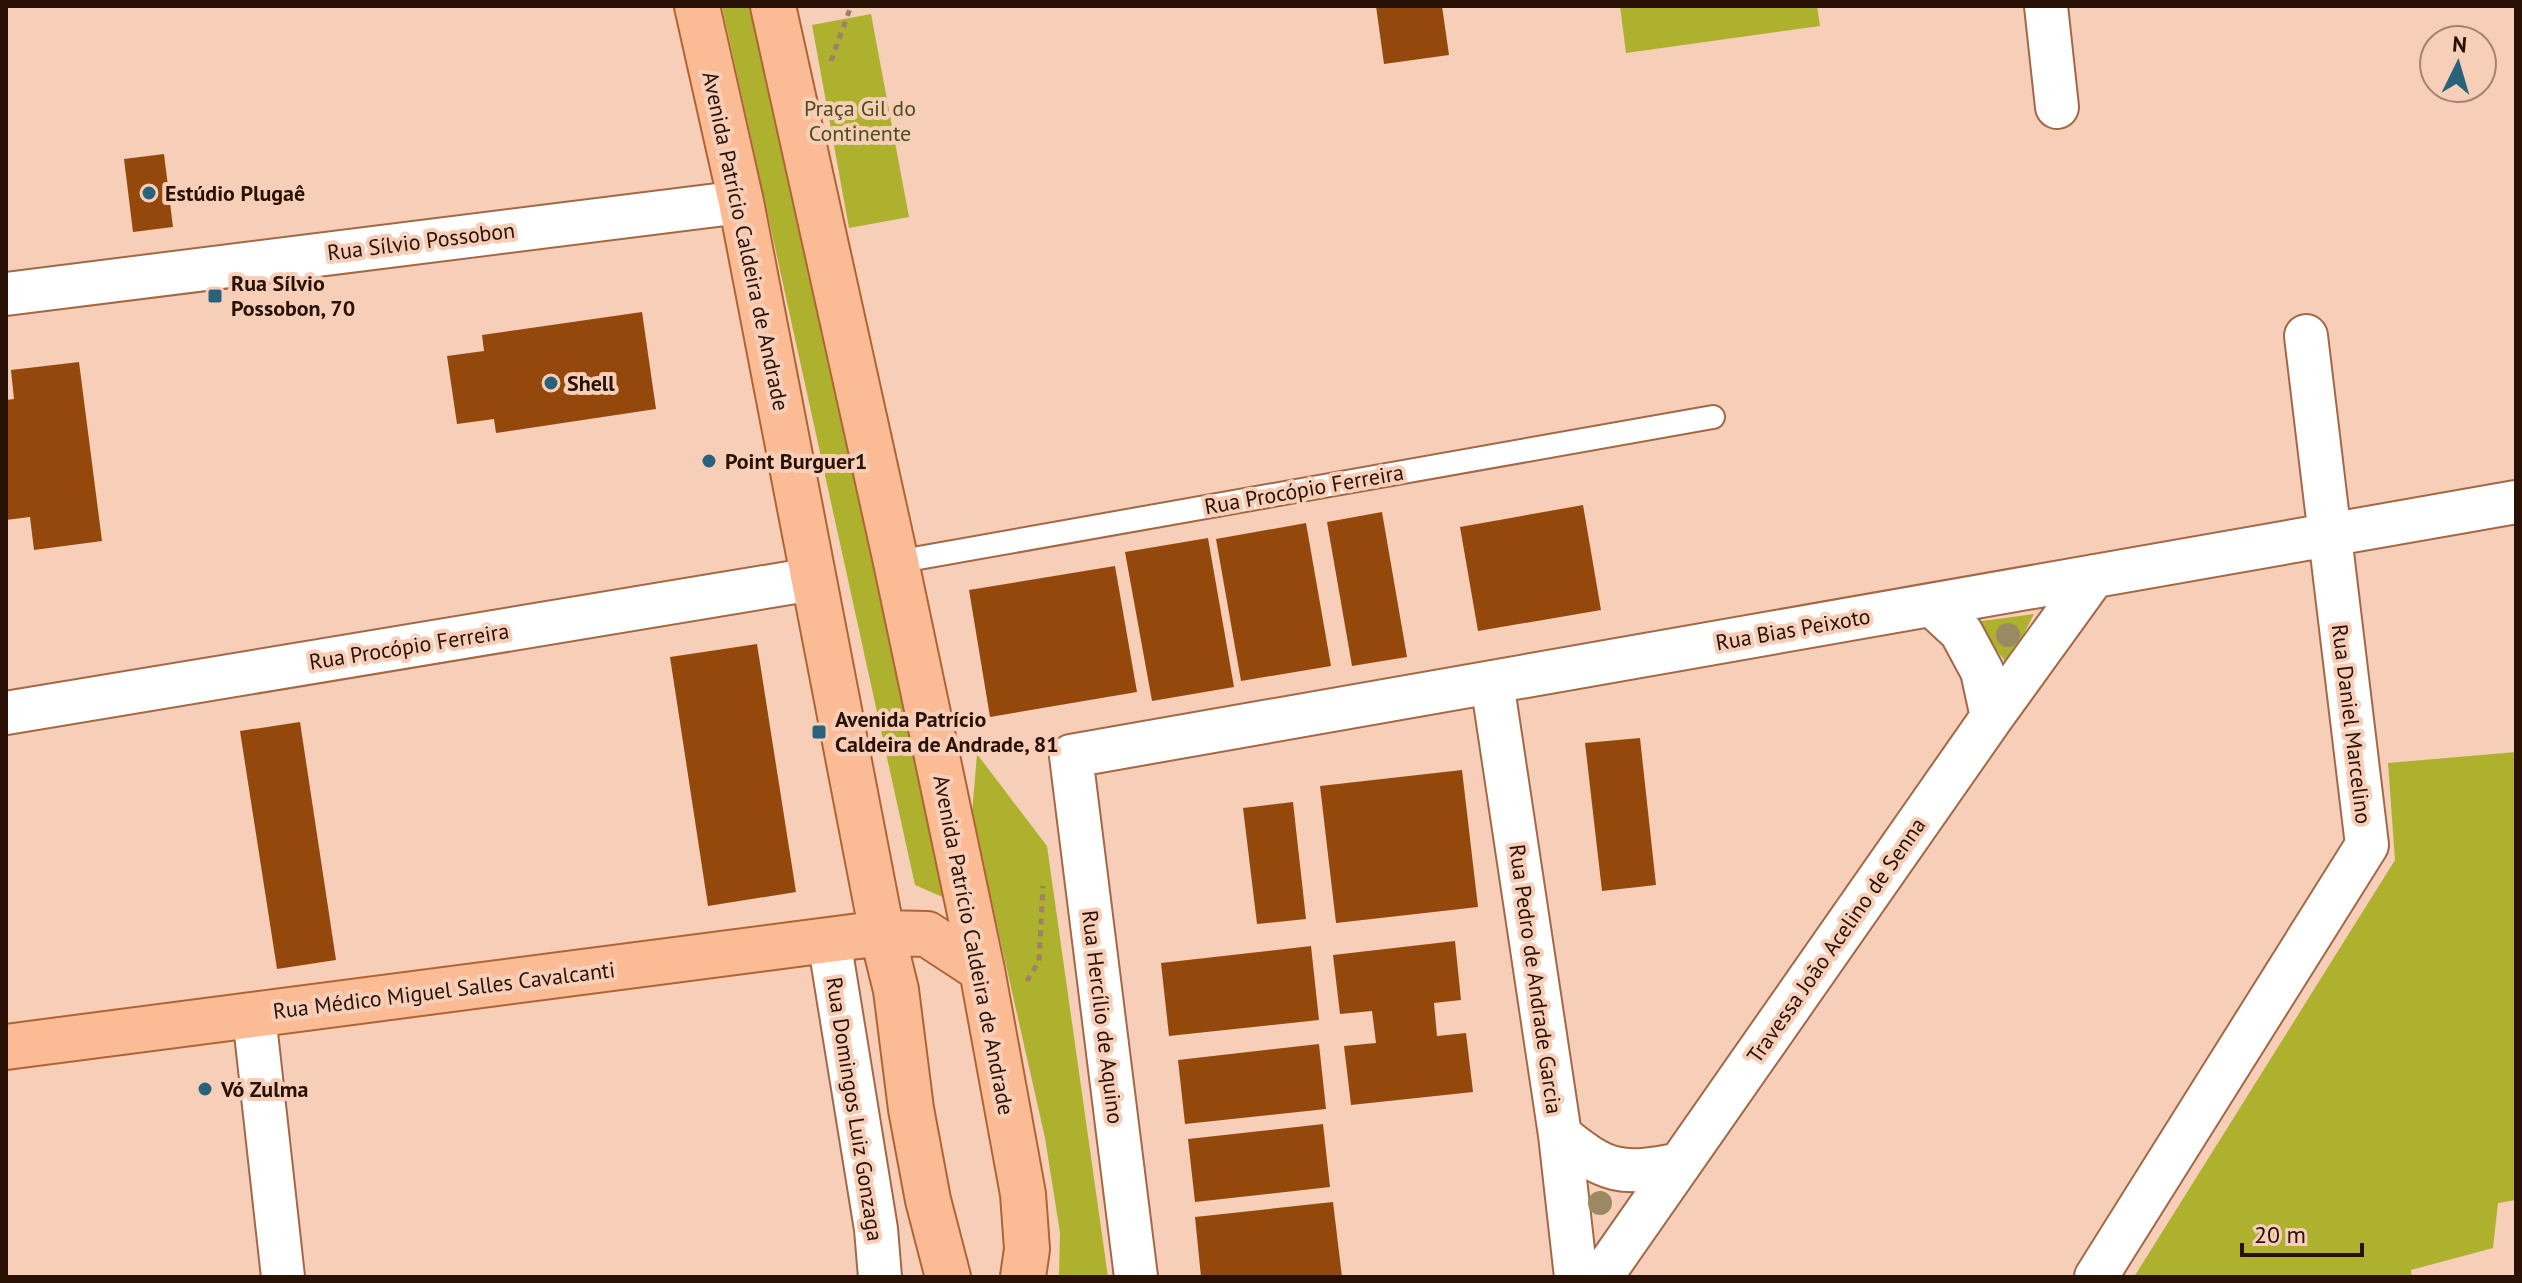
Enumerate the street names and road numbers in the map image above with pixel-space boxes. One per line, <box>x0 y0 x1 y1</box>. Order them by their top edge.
street label: Avenida Patrício Caldeira de Andrade <box>696 69 796 413</box>
street label: Rua Sílvio Possobon <box>325 216 517 266</box>
street label: Rua Procópio Ferreira <box>1202 458 1406 520</box>
street label: Rua Bias Peixoto <box>1714 602 1872 656</box>
street label: Rua Procópio Ferreira <box>307 616 511 676</box>
street label: Rua Daniel Marcelino <box>2326 623 2378 825</box>
street label: Avenida Patrício Caldeira de Andrade <box>927 773 1021 1117</box>
street label: Travessa João Acelino de Senna <box>1740 812 1932 1068</box>
street label: Rua Pedro de Andrade Garcia <box>1503 842 1569 1116</box>
street label: Rua Hercílio de Aquino <box>1076 909 1130 1125</box>
street label: Rua Médico Miguel Salles Cavalcanti <box>271 955 617 1025</box>
street label: Rua Domingos Luiz Gonzaga <box>820 975 890 1243</box>

